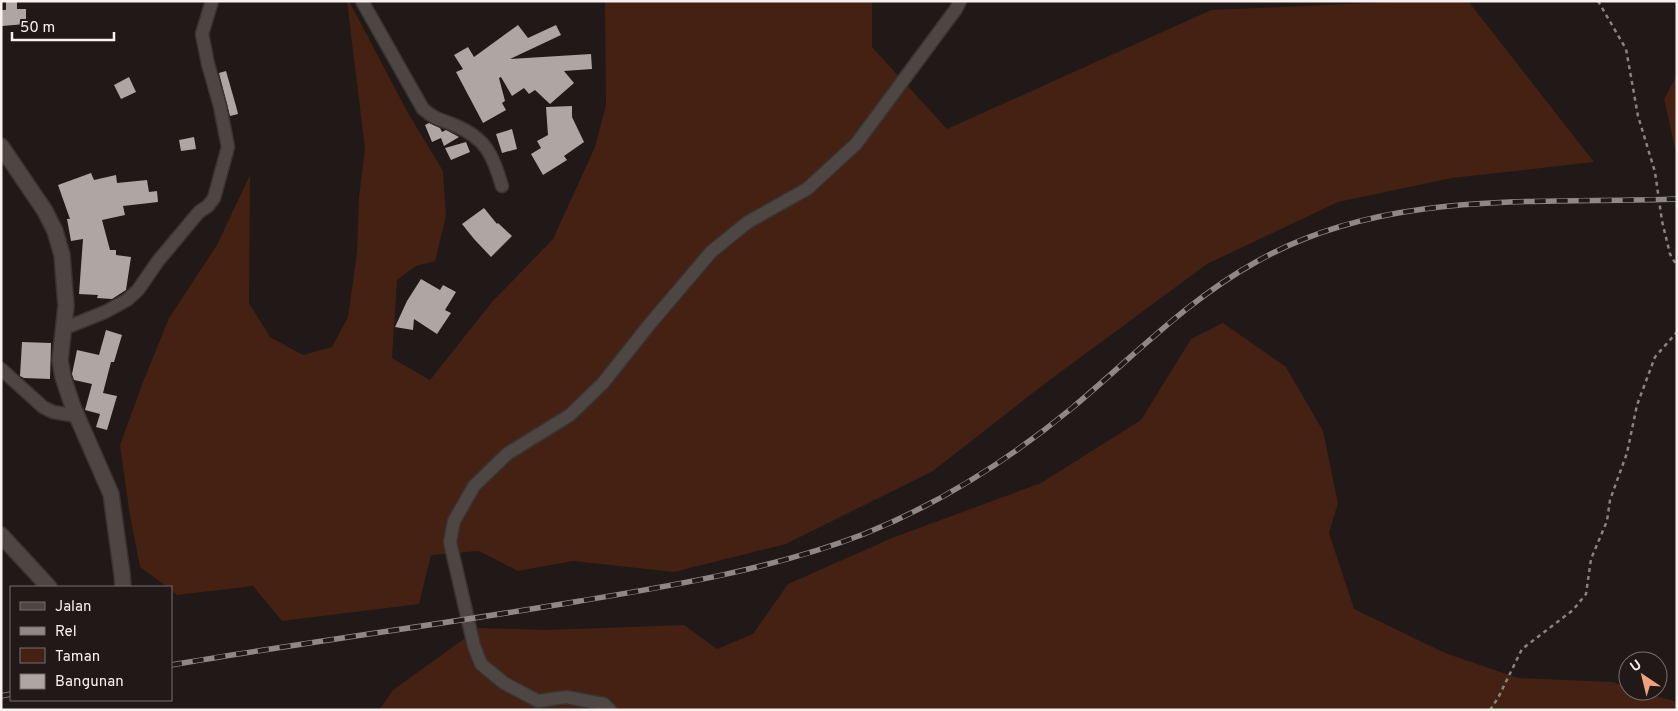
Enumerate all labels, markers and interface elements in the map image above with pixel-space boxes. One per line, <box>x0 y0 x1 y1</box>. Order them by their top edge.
scale bar <box>12 10 115 42</box>
text: 50 m <box>20 19 55 38</box>
legend <box>10 586 172 701</box>
text: Jalan <box>55 598 92 617</box>
text: Rel <box>55 623 77 642</box>
text: Taman <box>55 648 100 667</box>
north arrow <box>1618 651 1668 701</box>
text: U <box>1627 657 1645 676</box>
text: Bangunan <box>55 673 124 692</box>

